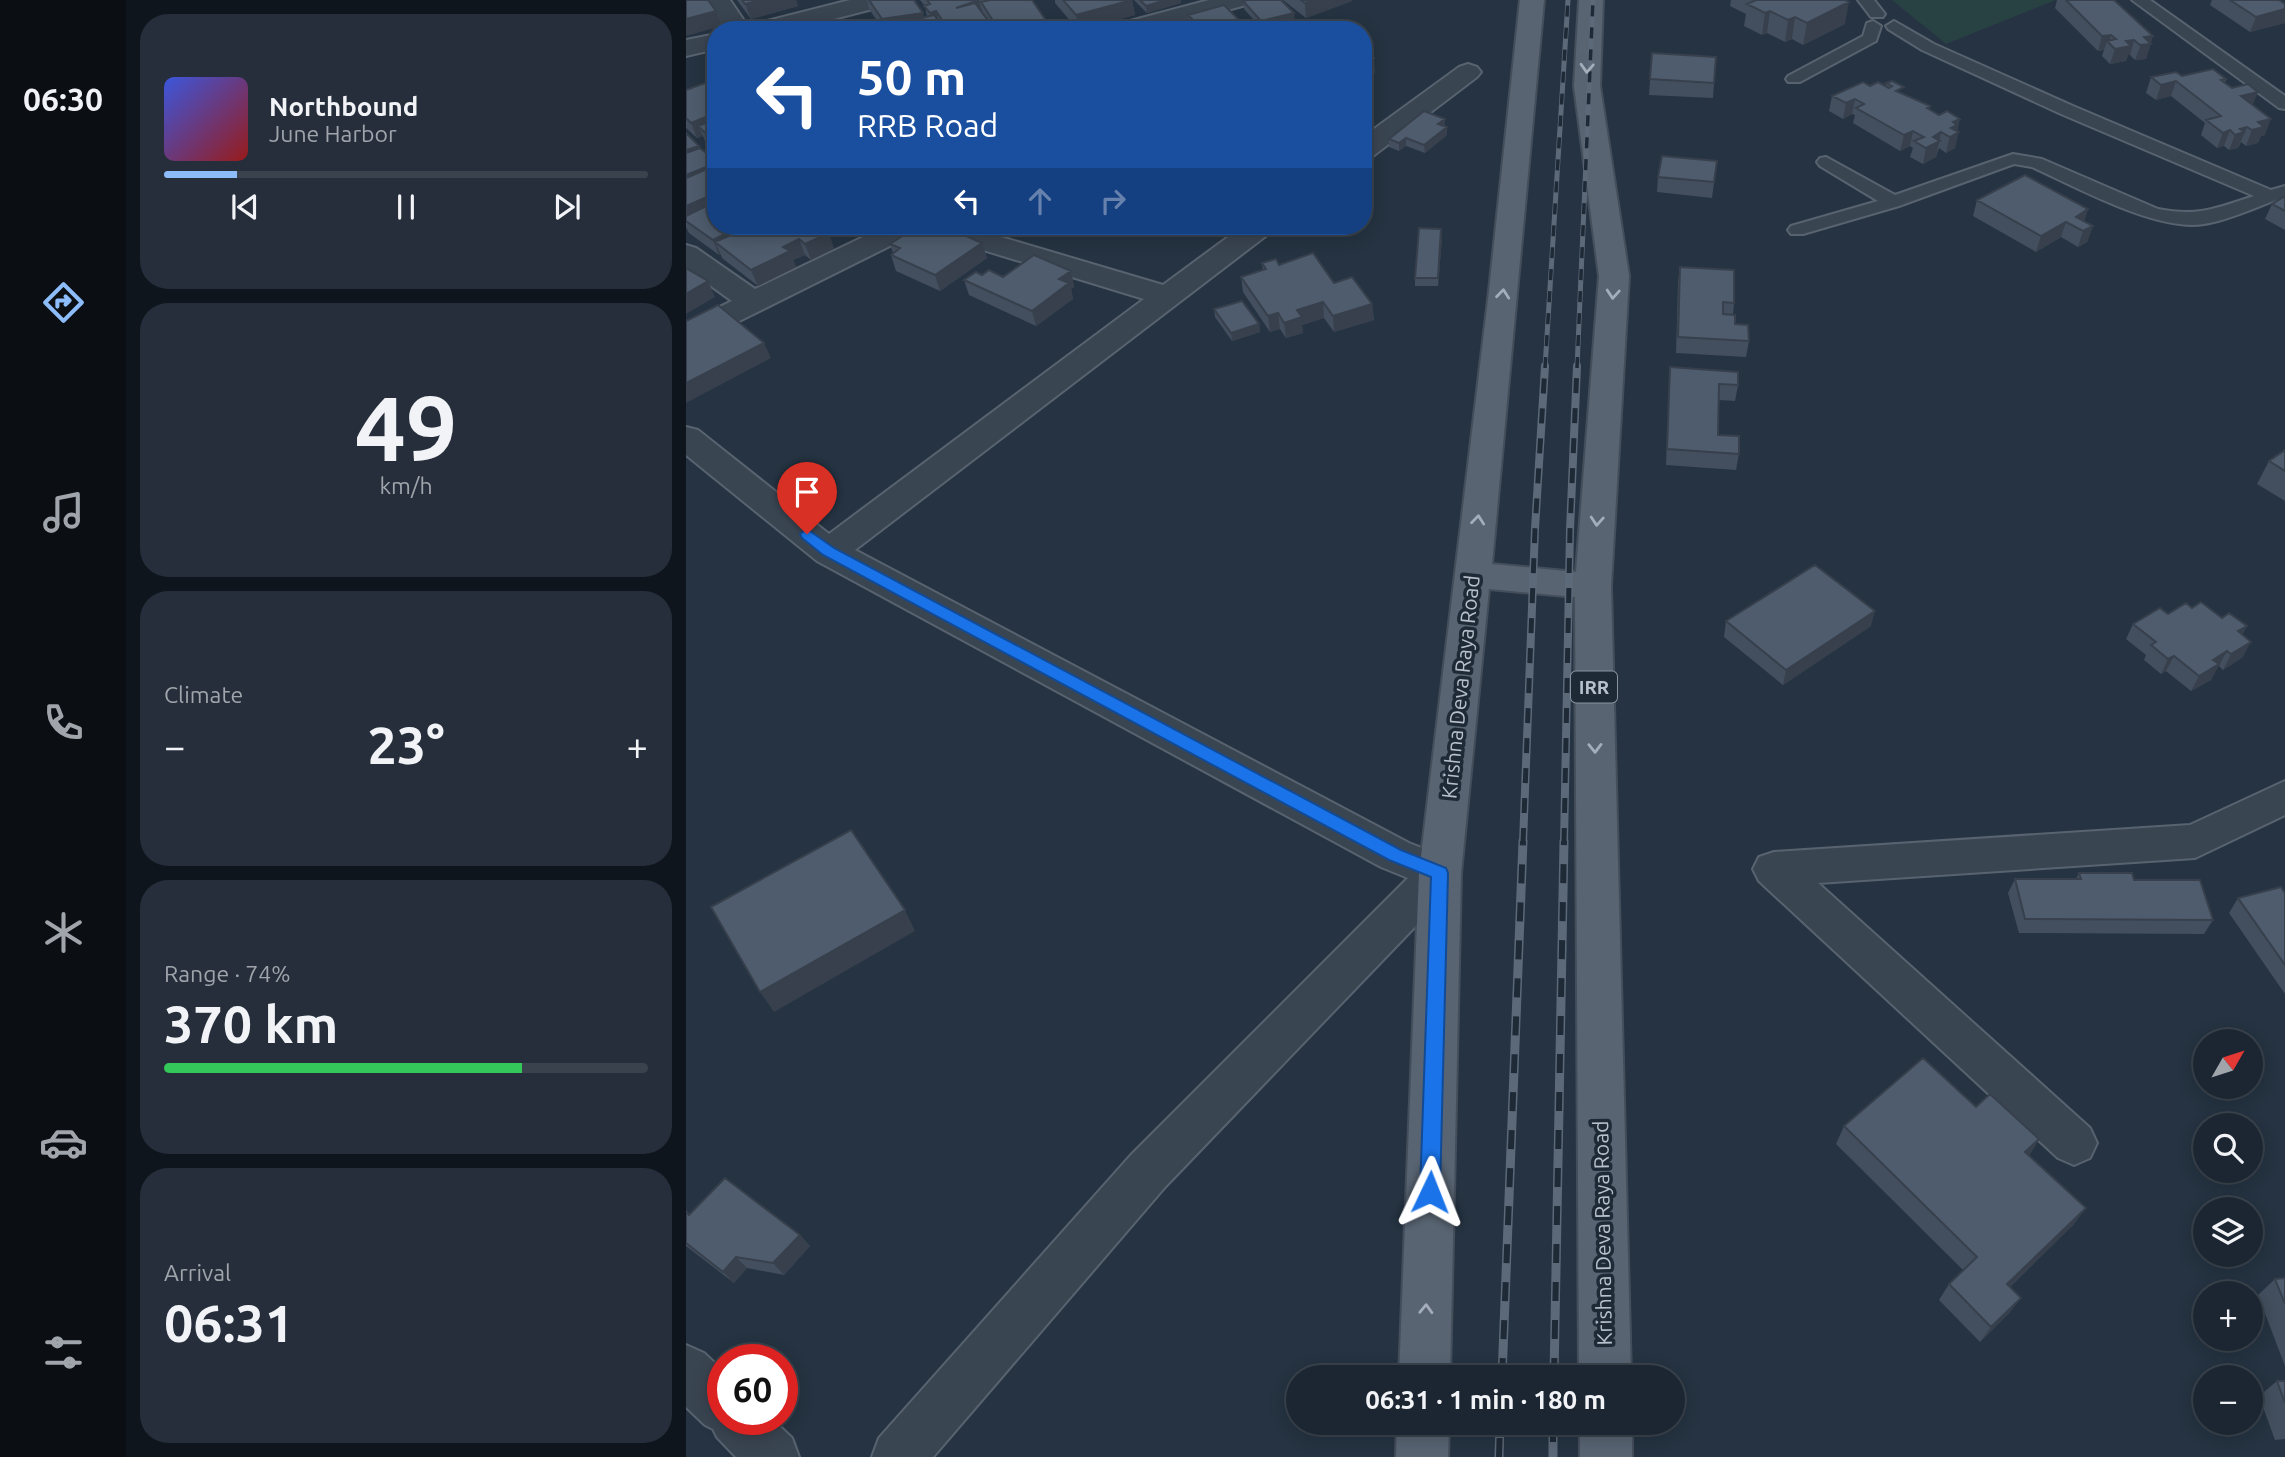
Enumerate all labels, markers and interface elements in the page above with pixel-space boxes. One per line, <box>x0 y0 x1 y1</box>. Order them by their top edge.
icon: left <box>742 49 833 140</box>
text: 50 m <box>857 49 966 104</box>
one-way arrow <box>1580 63 1595 74</box>
text: 06:30 <box>23 81 103 117</box>
text: Northbound <box>269 92 418 121</box>
text: RRB Road <box>857 107 998 143</box>
text: June Harbor <box>269 121 397 146</box>
icon: left <box>948 182 986 220</box>
icon: ahead <box>1021 182 1059 220</box>
icon: right <box>1094 182 1132 220</box>
icon: previous <box>226 188 264 226</box>
icon: pause <box>387 188 425 226</box>
icon: next <box>548 188 586 226</box>
icon: directions <box>39 278 88 327</box>
one-way arrow <box>1496 288 1511 300</box>
one-way arrow <box>1606 288 1621 299</box>
text: 49 <box>355 376 457 478</box>
pin <box>777 462 837 534</box>
text: km/h <box>379 473 433 498</box>
icon: arrive <box>788 473 826 511</box>
icon: music <box>39 488 88 537</box>
one-way arrow <box>1471 515 1486 526</box>
one-way arrow <box>1590 515 1605 526</box>
street label: Krishna Deva Raya Road <box>1436 574 1484 800</box>
road number: IRR <box>1571 672 1617 702</box>
text: Climate <box>164 682 243 707</box>
icon: phone <box>39 698 88 747</box>
text: 23° <box>367 716 445 774</box>
text: − <box>164 725 185 767</box>
text: + <box>627 725 648 767</box>
one-way arrow <box>1587 743 1603 754</box>
icon: climate <box>39 908 88 957</box>
text: Range · 74% <box>164 961 291 986</box>
text: 370 km <box>164 995 338 1053</box>
north arrow <box>2193 1029 2263 1099</box>
map controls <box>2193 1029 2263 1435</box>
button: search <box>2193 1113 2263 1183</box>
icon: car <box>39 1118 88 1167</box>
street label: Krishna Deva Raya Road <box>1588 1120 1616 1346</box>
position arrow <box>1393 1155 1467 1229</box>
button: layers <box>2193 1197 2263 1267</box>
text: Arrival <box>164 1260 231 1285</box>
button: + <box>2193 1281 2263 1351</box>
text: 06:31 <box>164 1294 294 1352</box>
one-way arrow <box>1419 1303 1434 1314</box>
icon: filters <box>39 1328 88 1377</box>
speed limit sign: 60 <box>707 1344 798 1435</box>
button: − <box>2193 1365 2263 1435</box>
text: 06:31 · 1 min · 180 m <box>1365 1385 1606 1414</box>

